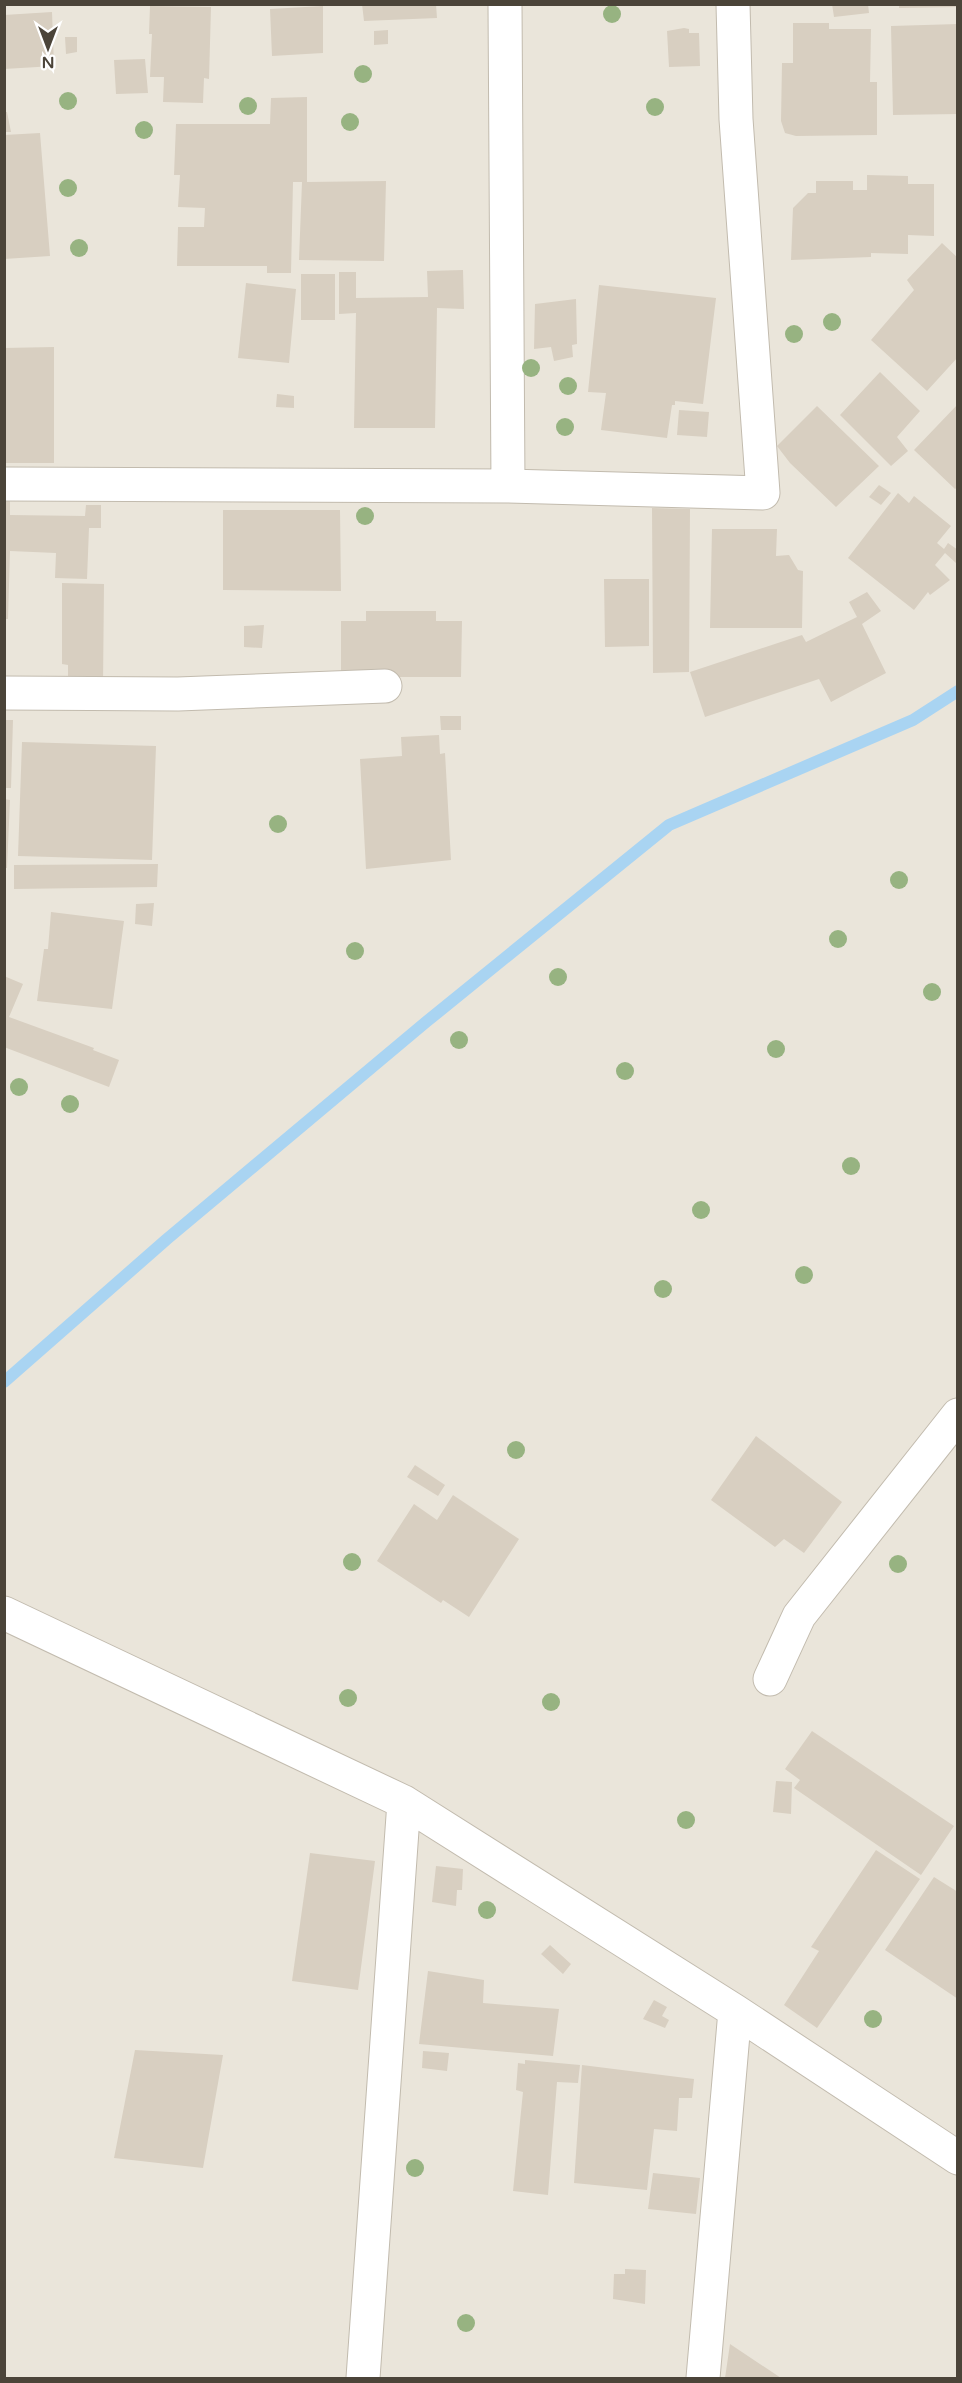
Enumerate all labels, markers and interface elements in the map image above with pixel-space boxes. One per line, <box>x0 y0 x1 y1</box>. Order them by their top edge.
north arrow <box>18 18 78 78</box>
text: N <box>42 52 54 72</box>

